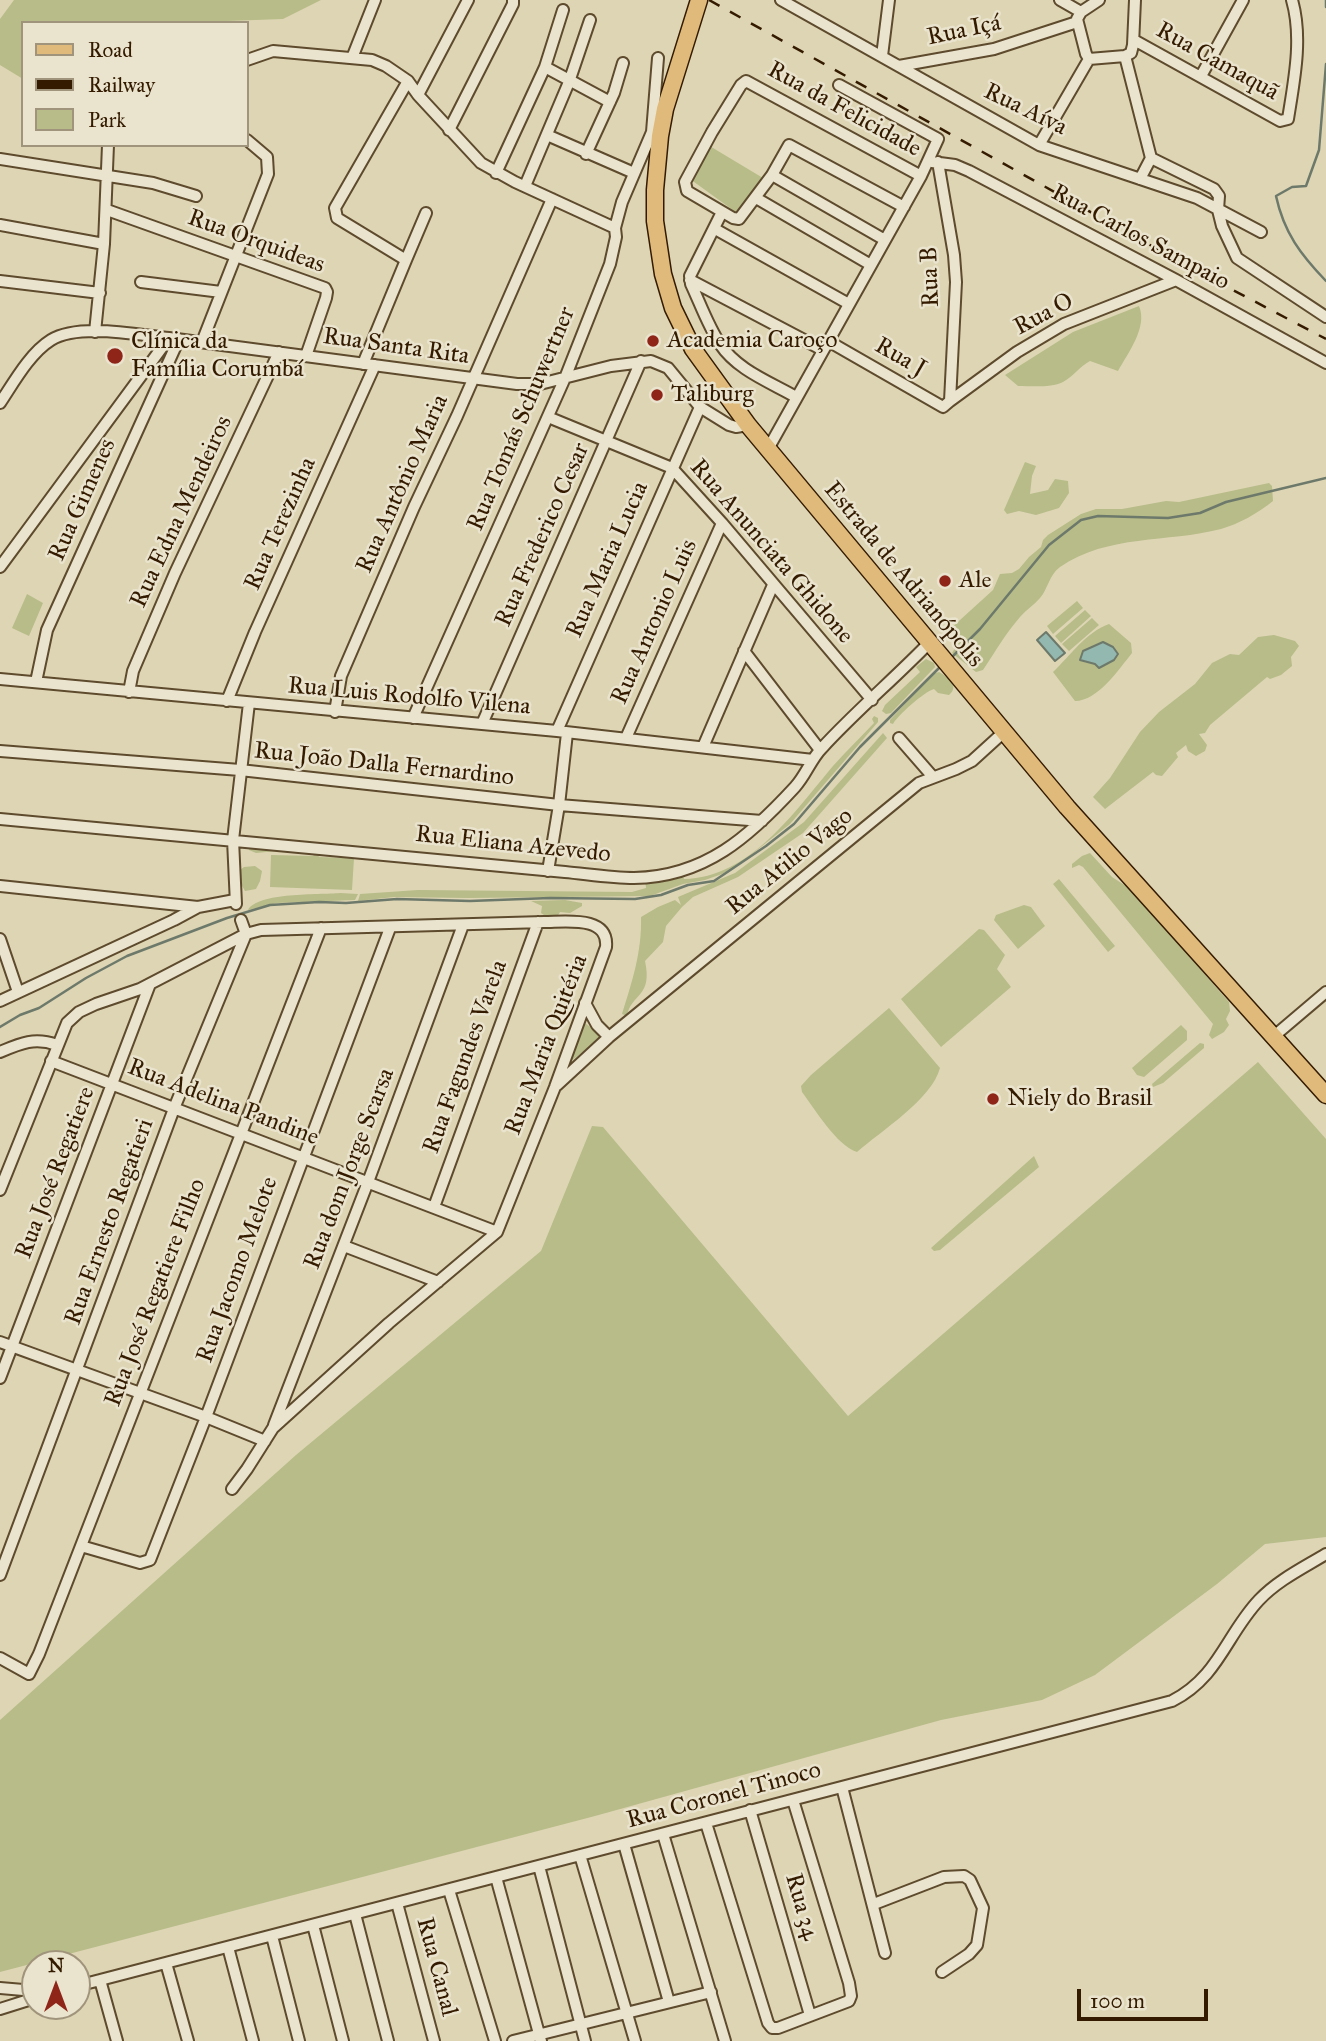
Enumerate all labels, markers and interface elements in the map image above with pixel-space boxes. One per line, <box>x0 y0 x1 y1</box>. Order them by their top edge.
street label: Rua Içá <box>924 9 1004 53</box>
street label: Rua Camaquã <box>1151 16 1283 108</box>
legend <box>21 21 248 147</box>
text: Road <box>88 37 133 63</box>
street label: Rua da Felicidade <box>762 56 926 164</box>
text: Railway <box>88 72 155 98</box>
street label: Rua Aíva <box>979 78 1071 142</box>
text: Park <box>88 107 126 133</box>
street label: Rua Carlos Sampaio <box>1046 179 1234 297</box>
street label: Rua Orquideas <box>184 204 328 280</box>
street label: Rua B <box>916 246 946 308</box>
street label: Rua O <box>1009 287 1079 343</box>
street label: Rua Tomás Schuwertner <box>462 303 582 535</box>
street label: Rua Santa Rita <box>321 322 471 372</box>
place label: Academia Caroço <box>667 327 837 355</box>
place label: Clínica da Família Corumbá <box>131 328 304 384</box>
street label: Rua J <box>869 332 931 384</box>
marker: Academia Caroço <box>645 333 661 349</box>
marker: Clínica da Família Corumbá <box>105 346 125 366</box>
place label: Taliburg <box>671 381 754 409</box>
marker: Taliburg <box>649 387 665 403</box>
street label: Rua Antônio Maria <box>351 390 455 578</box>
street label: Rua Edna Mendeiros <box>125 412 239 612</box>
street label: Rua Gimenes <box>43 434 123 566</box>
street label: Rua Frederico Cesar <box>490 439 596 631</box>
street label: Rua Terezinha <box>239 453 323 595</box>
street label: Rua Anunciata Ghidone <box>683 454 859 650</box>
street label: Estrada de Adrianópolis <box>817 476 989 674</box>
street label: Rua Maria Lucia <box>561 477 655 643</box>
street label: Rua Antonio Luis <box>606 535 704 709</box>
place label: Ale <box>959 567 992 595</box>
marker: Ale <box>937 573 953 589</box>
street label: Rua Luis Rodolfo Vilena <box>286 672 532 722</box>
street label: Rua João Dalla Fernardino <box>253 737 515 793</box>
street label: Rua Atilio Vago <box>721 802 859 922</box>
street label: Rua Eliana Azevedo <box>414 820 612 870</box>
street label: Rua Maria Quitéria <box>499 951 595 1139</box>
street label: Rua Fagundes Varela <box>418 956 514 1158</box>
street label: Rua Adelina Pandine <box>123 1053 323 1153</box>
street label: Rua dom Jorge Scarsa <box>298 1064 402 1274</box>
street label: Rua José Regatiere <box>10 1083 102 1263</box>
place label: Niely do Brasil <box>1007 1085 1153 1113</box>
marker: Niely do Brasil <box>985 1091 1001 1107</box>
street label: Rua Ernesto Regatieri <box>59 1115 161 1329</box>
street label: Rua Jacomo Melote <box>191 1173 285 1367</box>
street label: Rua José Regatiere Filho <box>99 1175 213 1411</box>
street label: Rua Coronel Tinoco <box>624 1756 824 1836</box>
street label: Rua 34 <box>778 1870 824 1944</box>
street label: Rua Canal <box>409 1915 463 2019</box>
north arrow <box>21 1950 91 2020</box>
text: N <box>48 1954 64 1977</box>
scale bar <box>1081 1974 1212 2018</box>
text: 100 m <box>1090 1988 1145 2014</box>

